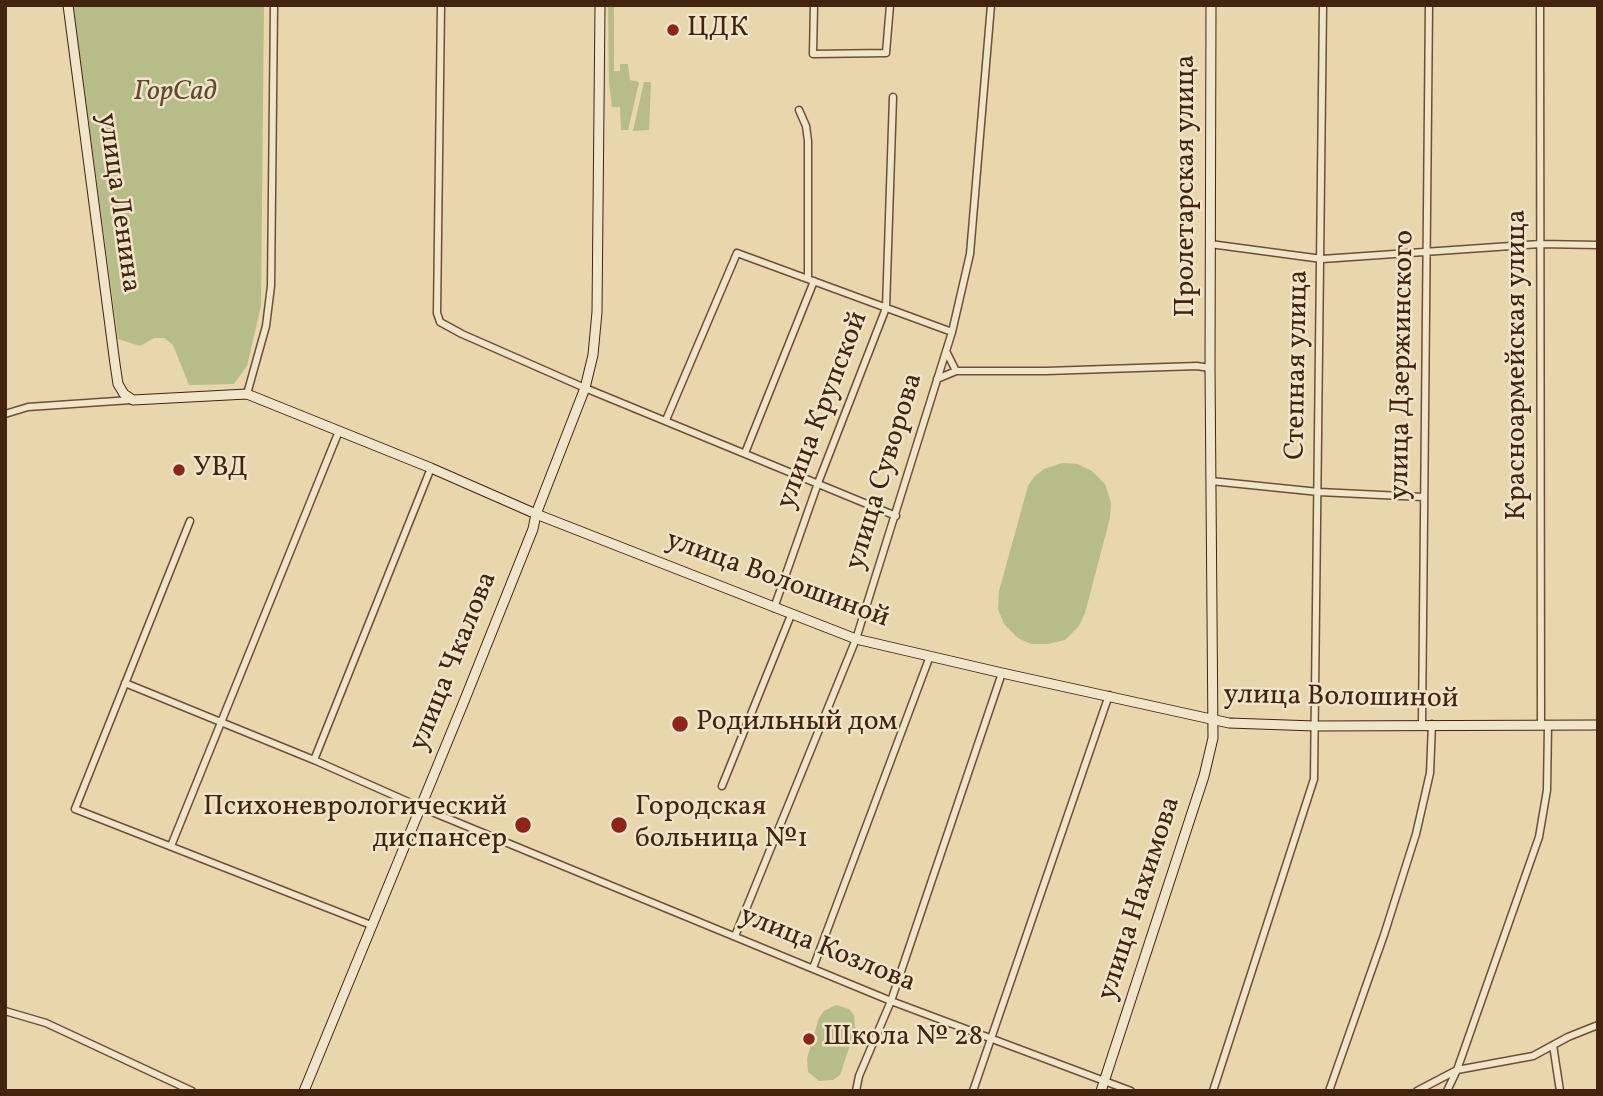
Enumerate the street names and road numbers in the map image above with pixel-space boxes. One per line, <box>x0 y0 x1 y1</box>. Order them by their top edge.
street label: Пролетарская улица <box>1171 55 1205 317</box>
street label: улица Ленина <box>88 111 146 295</box>
street label: Красноармейская улица <box>1502 209 1536 521</box>
street label: улица Дзержинского <box>1385 230 1423 500</box>
street label: Степная улица <box>1281 270 1317 460</box>
street label: улица Крупской <box>771 308 877 514</box>
street label: улица Суворова <box>840 370 932 574</box>
street label: улица Волошиной <box>661 525 893 637</box>
street label: улица Чкалова <box>404 567 506 757</box>
street label: улица Волошиной <box>1223 680 1459 718</box>
street label: улица Нахимова <box>1092 793 1190 1005</box>
street label: улица Козлова <box>734 900 920 1002</box>

